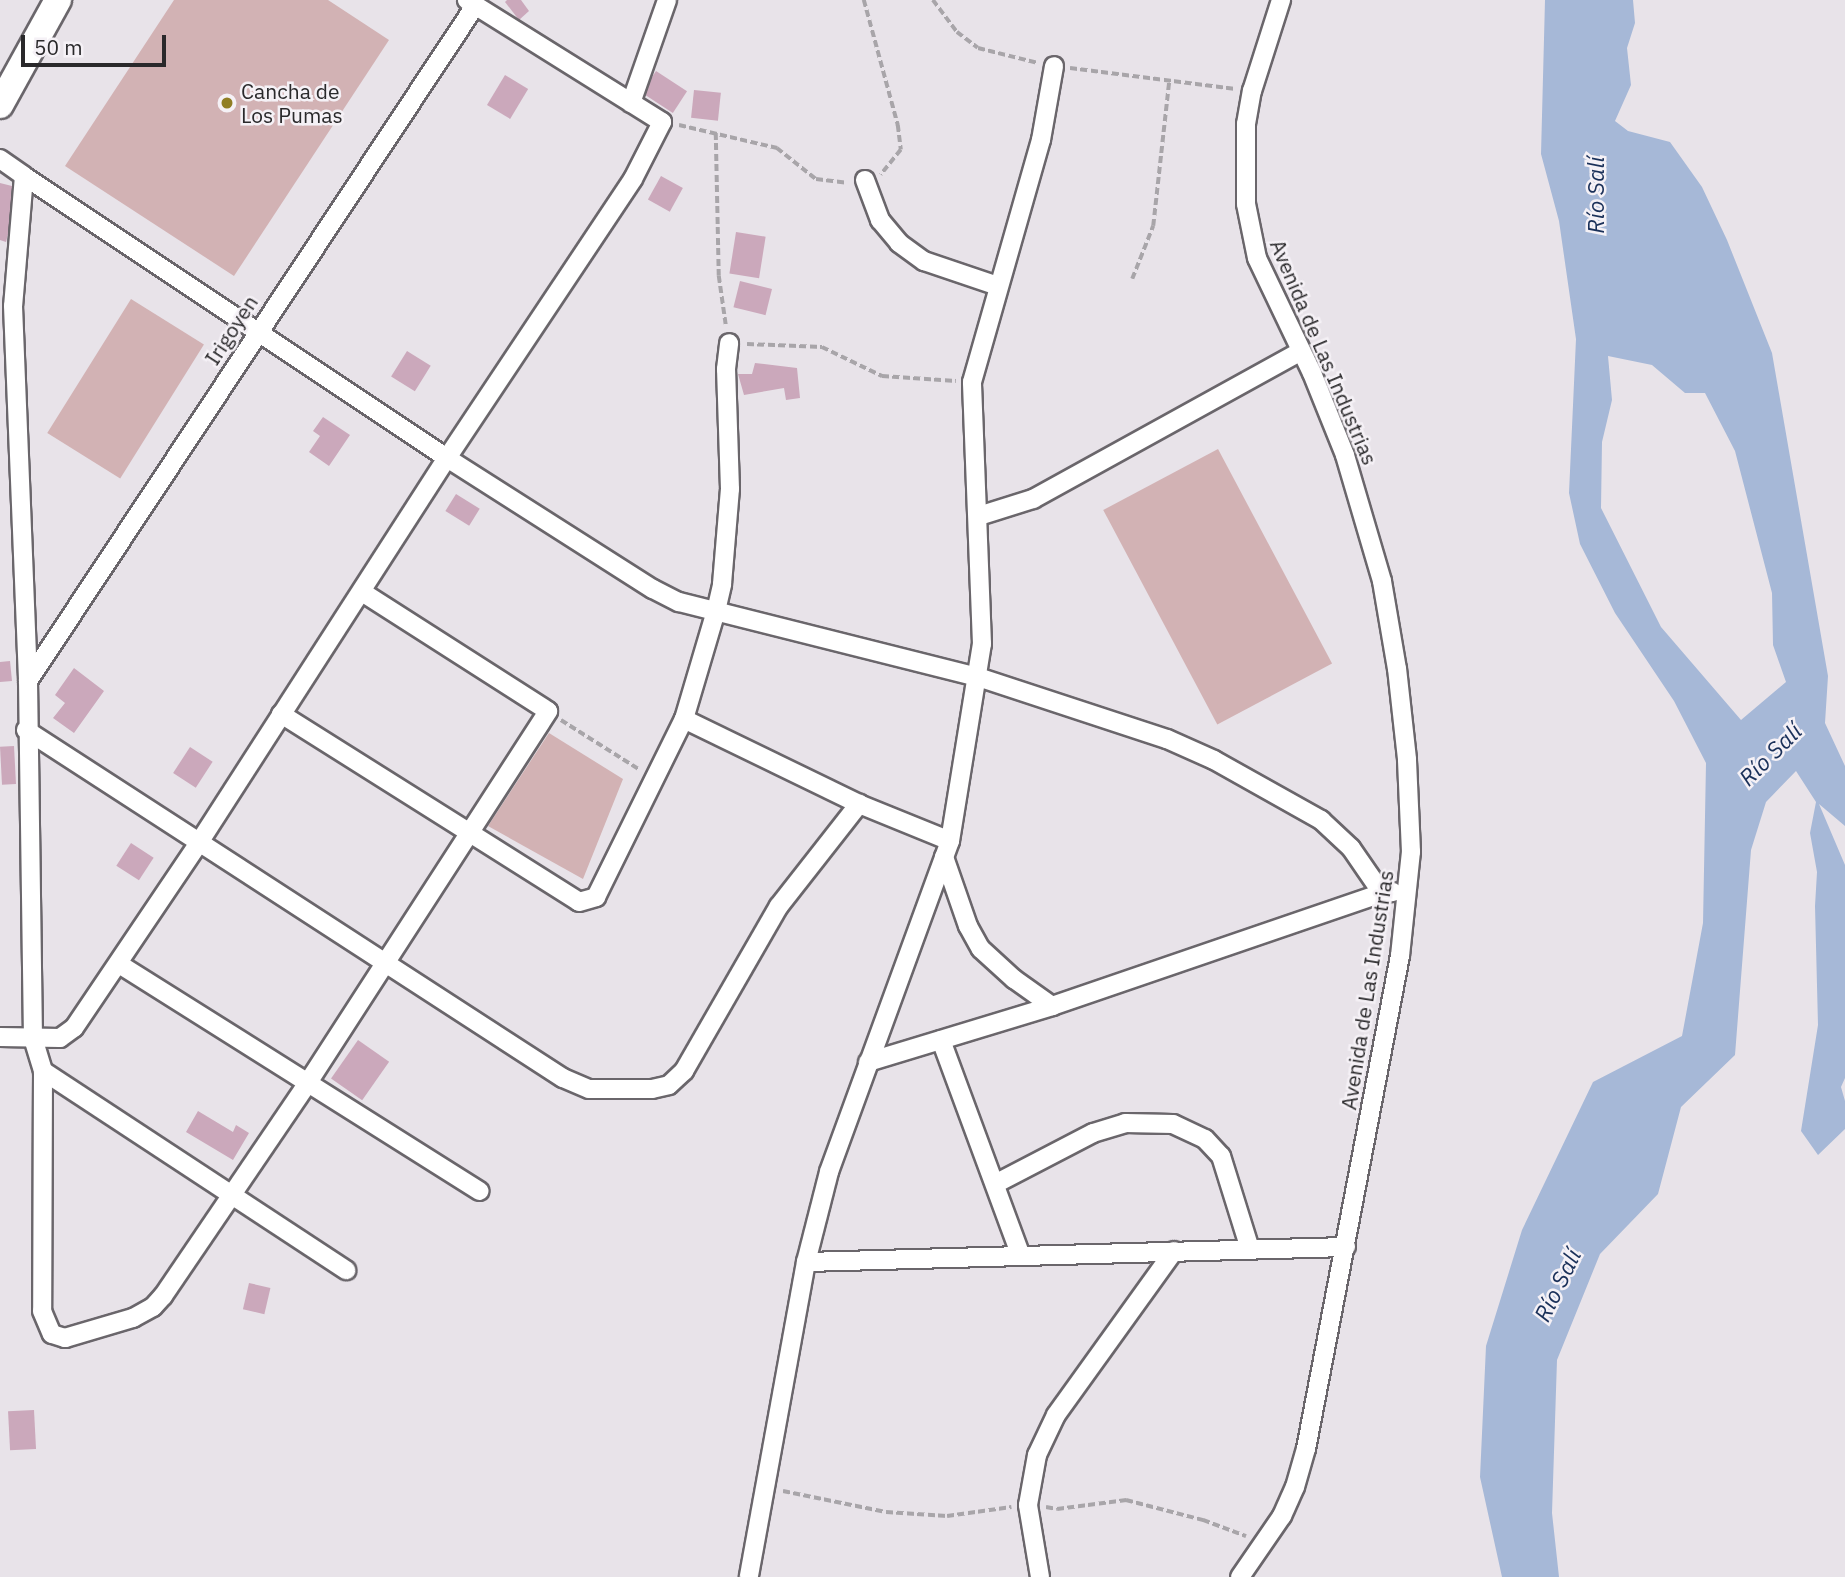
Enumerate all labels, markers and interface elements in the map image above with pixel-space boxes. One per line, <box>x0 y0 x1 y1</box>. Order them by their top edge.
scale bar <box>24 21 170 65</box>
text: 50 m <box>34 33 83 61</box>
place label: Cancha de Los Pumas <box>241 78 343 128</box>
marker: Cancha de Los Pumas <box>219 95 235 111</box>
water label: Río Salí <box>1581 156 1609 234</box>
street label: Avenida de Las Industrias <box>1265 236 1383 468</box>
street label: Irigoyen <box>199 291 263 369</box>
water label: Río Salí <box>1733 717 1807 791</box>
street label: Avenida de Las Industrias <box>1336 868 1398 1112</box>
water label: Río Salí <box>1528 1244 1586 1326</box>

